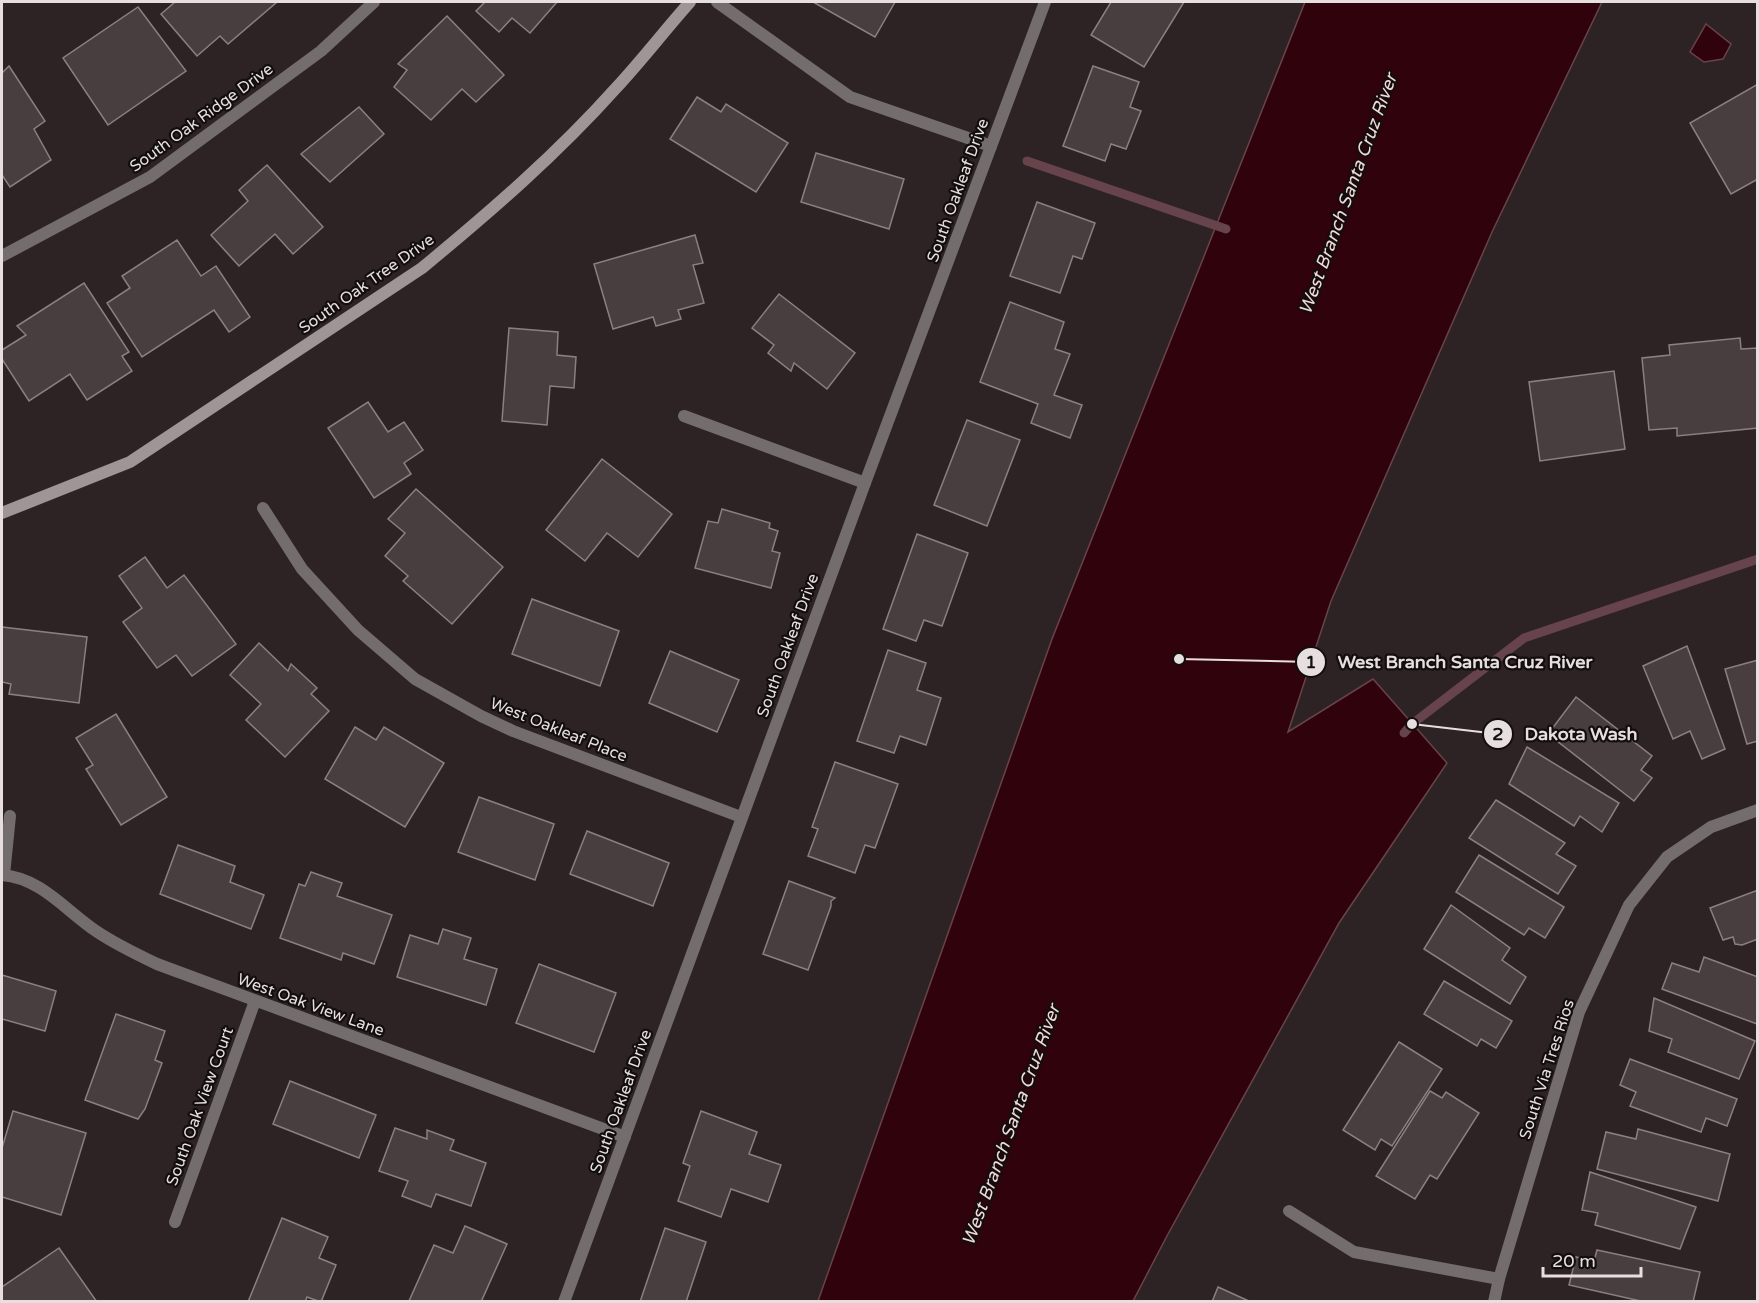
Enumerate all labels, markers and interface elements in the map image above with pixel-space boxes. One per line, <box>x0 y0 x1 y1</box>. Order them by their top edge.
street label: South Oak Ridge Drive <box>126 59 277 177</box>
water label: West Branch Santa Cruz River <box>1294 69 1403 317</box>
street label: South Oakleaf Drive <box>923 116 993 265</box>
street label: South Oak Tree Drive <box>295 230 438 338</box>
street label: South Oakleaf Drive <box>753 571 823 720</box>
callout: West Branch Santa Cruz River <box>1296 644 1604 680</box>
text: 1 <box>1305 651 1317 673</box>
text: West Branch Santa Cruz River <box>1338 651 1593 673</box>
street label: West Oakleaf Place <box>487 693 630 767</box>
callout: Dakota Wash <box>1483 716 1650 752</box>
text: 2 <box>1492 723 1504 745</box>
text: Dakota Wash <box>1525 723 1637 745</box>
street label: West Oak View Lane <box>234 969 387 1041</box>
street label: South Via Tres Rios <box>1515 997 1579 1142</box>
water label: West Branch Santa Cruz River <box>957 1000 1066 1248</box>
street label: South Oak View Court <box>162 1024 238 1188</box>
street label: South Oakleaf Drive <box>586 1027 656 1176</box>
scale bar <box>1543 1240 1640 1278</box>
text: 20 m <box>1552 1250 1596 1272</box>

